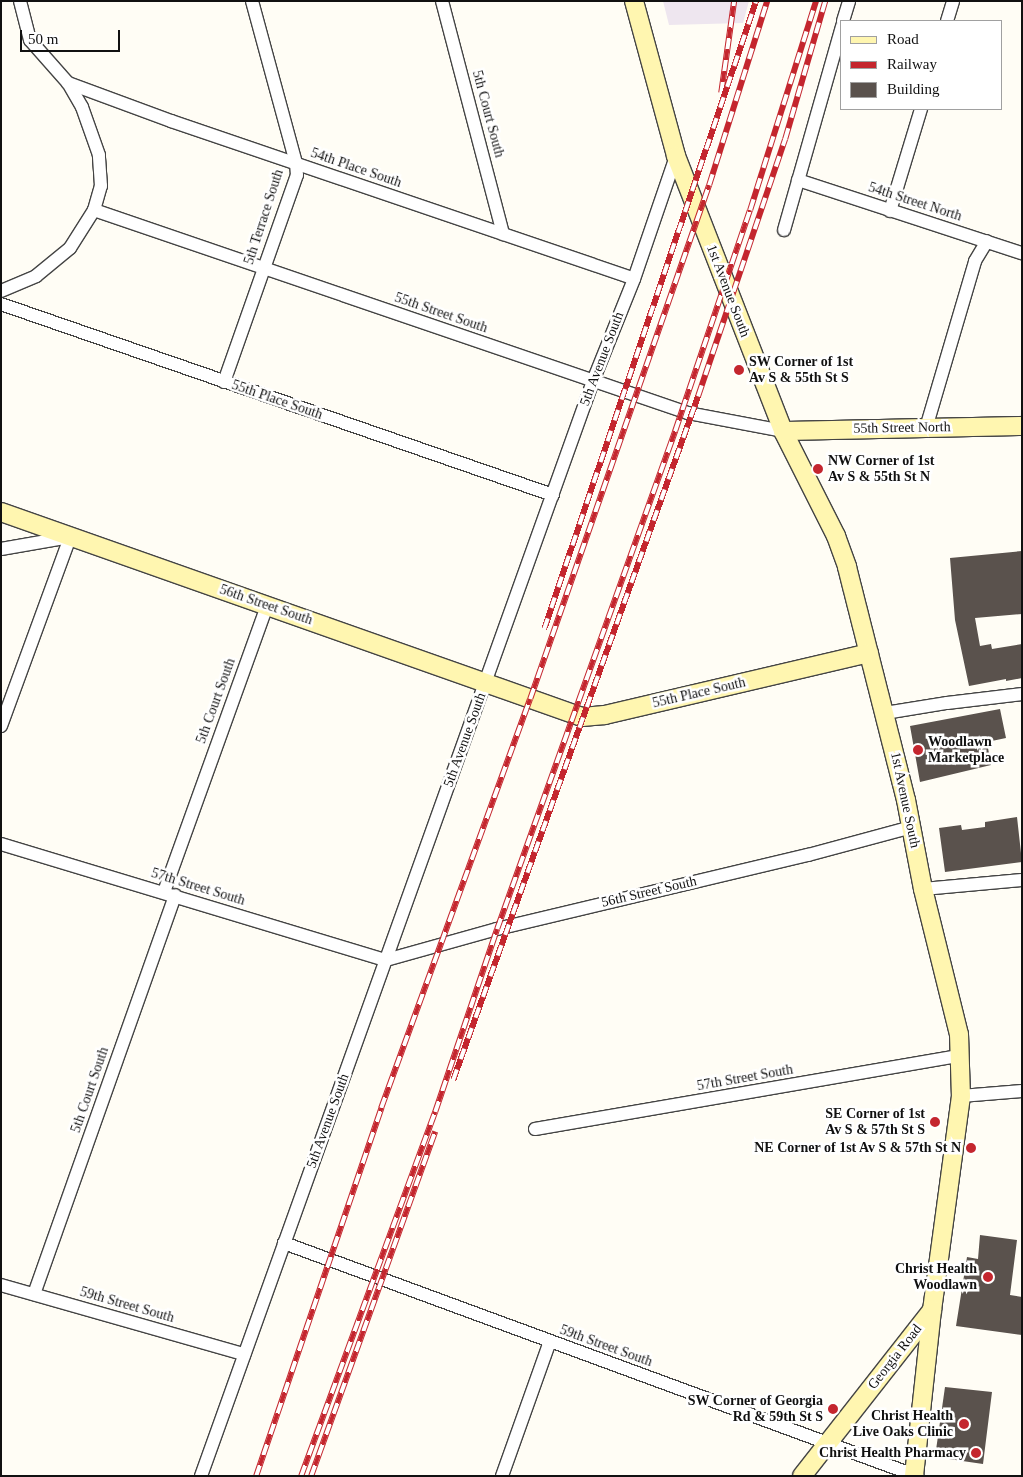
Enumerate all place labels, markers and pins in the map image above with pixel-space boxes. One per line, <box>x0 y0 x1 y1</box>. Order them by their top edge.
place label: SW Corner of 1st Av S & 55th St S <box>749 354 854 387</box>
marker: SW Corner of 1st Av S & 55th St S <box>733 364 745 376</box>
place label: NW Corner of 1st Av S & 55th St N <box>828 453 935 486</box>
marker: NW Corner of 1st Av S & 55th St N <box>812 463 824 475</box>
place label: Woodlawn Marketplace <box>928 734 1004 766</box>
marker: Woodlawn Marketplace <box>912 744 924 756</box>
place label: SE Corner of 1st Av S & 57th St S <box>825 1106 925 1138</box>
marker: SE Corner of 1st Av S & 57th St S <box>929 1116 941 1128</box>
place label: NE Corner of 1st Av S & 57th St N <box>753 1140 961 1156</box>
marker: NE Corner of 1st Av S & 57th St N <box>965 1142 977 1154</box>
place label: Christ Health Woodlawn <box>895 1261 977 1294</box>
marker: Christ Health Woodlawn <box>981 1270 995 1284</box>
place label: SW Corner of Georgia Rd & 59th St S <box>687 1393 823 1425</box>
marker: SW Corner of Georgia Rd & 59th St S <box>827 1403 839 1415</box>
place label: Christ Health Live Oaks Clinic <box>853 1408 953 1440</box>
marker: Christ Health Live Oaks Clinic <box>957 1417 971 1431</box>
place label: Christ Health Pharmacy <box>819 1445 966 1461</box>
marker: Christ Health Pharmacy <box>970 1447 982 1459</box>

